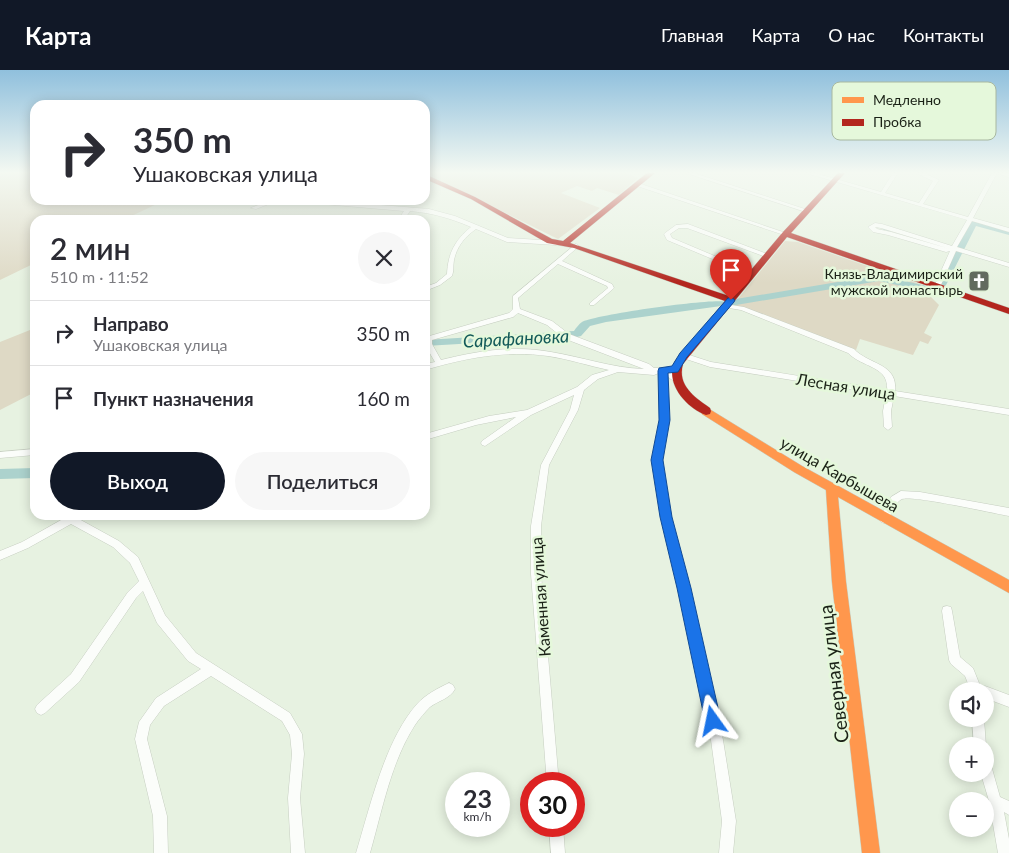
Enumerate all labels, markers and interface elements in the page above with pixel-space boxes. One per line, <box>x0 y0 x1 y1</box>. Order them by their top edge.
text: Карта <box>25 21 92 50</box>
text: Главная <box>661 24 724 46</box>
text: Карта <box>752 24 800 46</box>
text: О нас <box>828 24 875 46</box>
text: Контакты <box>903 24 984 46</box>
legend <box>832 82 996 140</box>
text: Медленно <box>873 91 941 108</box>
text: Пробка <box>873 113 921 130</box>
text: 350 m <box>133 118 232 160</box>
icon: right <box>50 120 115 185</box>
text: Ушаковская улица <box>133 160 318 187</box>
text: 2 мин <box>50 230 131 266</box>
button: close <box>358 232 410 284</box>
pin <box>710 249 752 300</box>
icon: arrive <box>717 256 745 284</box>
place label: Князь-Владимирский мужской монастырь <box>824 265 963 298</box>
text: 510 m · 11:52 <box>50 267 149 286</box>
church icon: Князь-Владимирский мужской монастырь <box>967 269 991 293</box>
text: Направо <box>93 312 169 335</box>
icon: right <box>50 319 78 347</box>
text: 350 m <box>356 322 410 345</box>
water label: Сарафановка <box>462 324 570 352</box>
text: Ушаковская улица <box>93 335 228 354</box>
street label: Лесная улица <box>794 369 897 403</box>
icon: arrive <box>50 384 78 412</box>
text: Пункт назначения <box>93 387 254 410</box>
text: 160 m <box>356 387 410 410</box>
street label: улица Карбышева <box>777 432 903 516</box>
button: Выход <box>50 452 225 510</box>
button: Поделиться <box>235 452 410 510</box>
street label: Каменная улица <box>526 537 554 657</box>
street label: Северная улица <box>813 604 853 744</box>
map controls <box>949 682 994 837</box>
button: sound <box>949 682 994 727</box>
position arrow <box>686 694 738 746</box>
button: + <box>949 737 994 782</box>
speed limit sign: 30 <box>520 772 585 837</box>
text: 23 <box>463 783 492 813</box>
button: − <box>949 792 994 837</box>
text: km/h <box>463 809 492 824</box>

